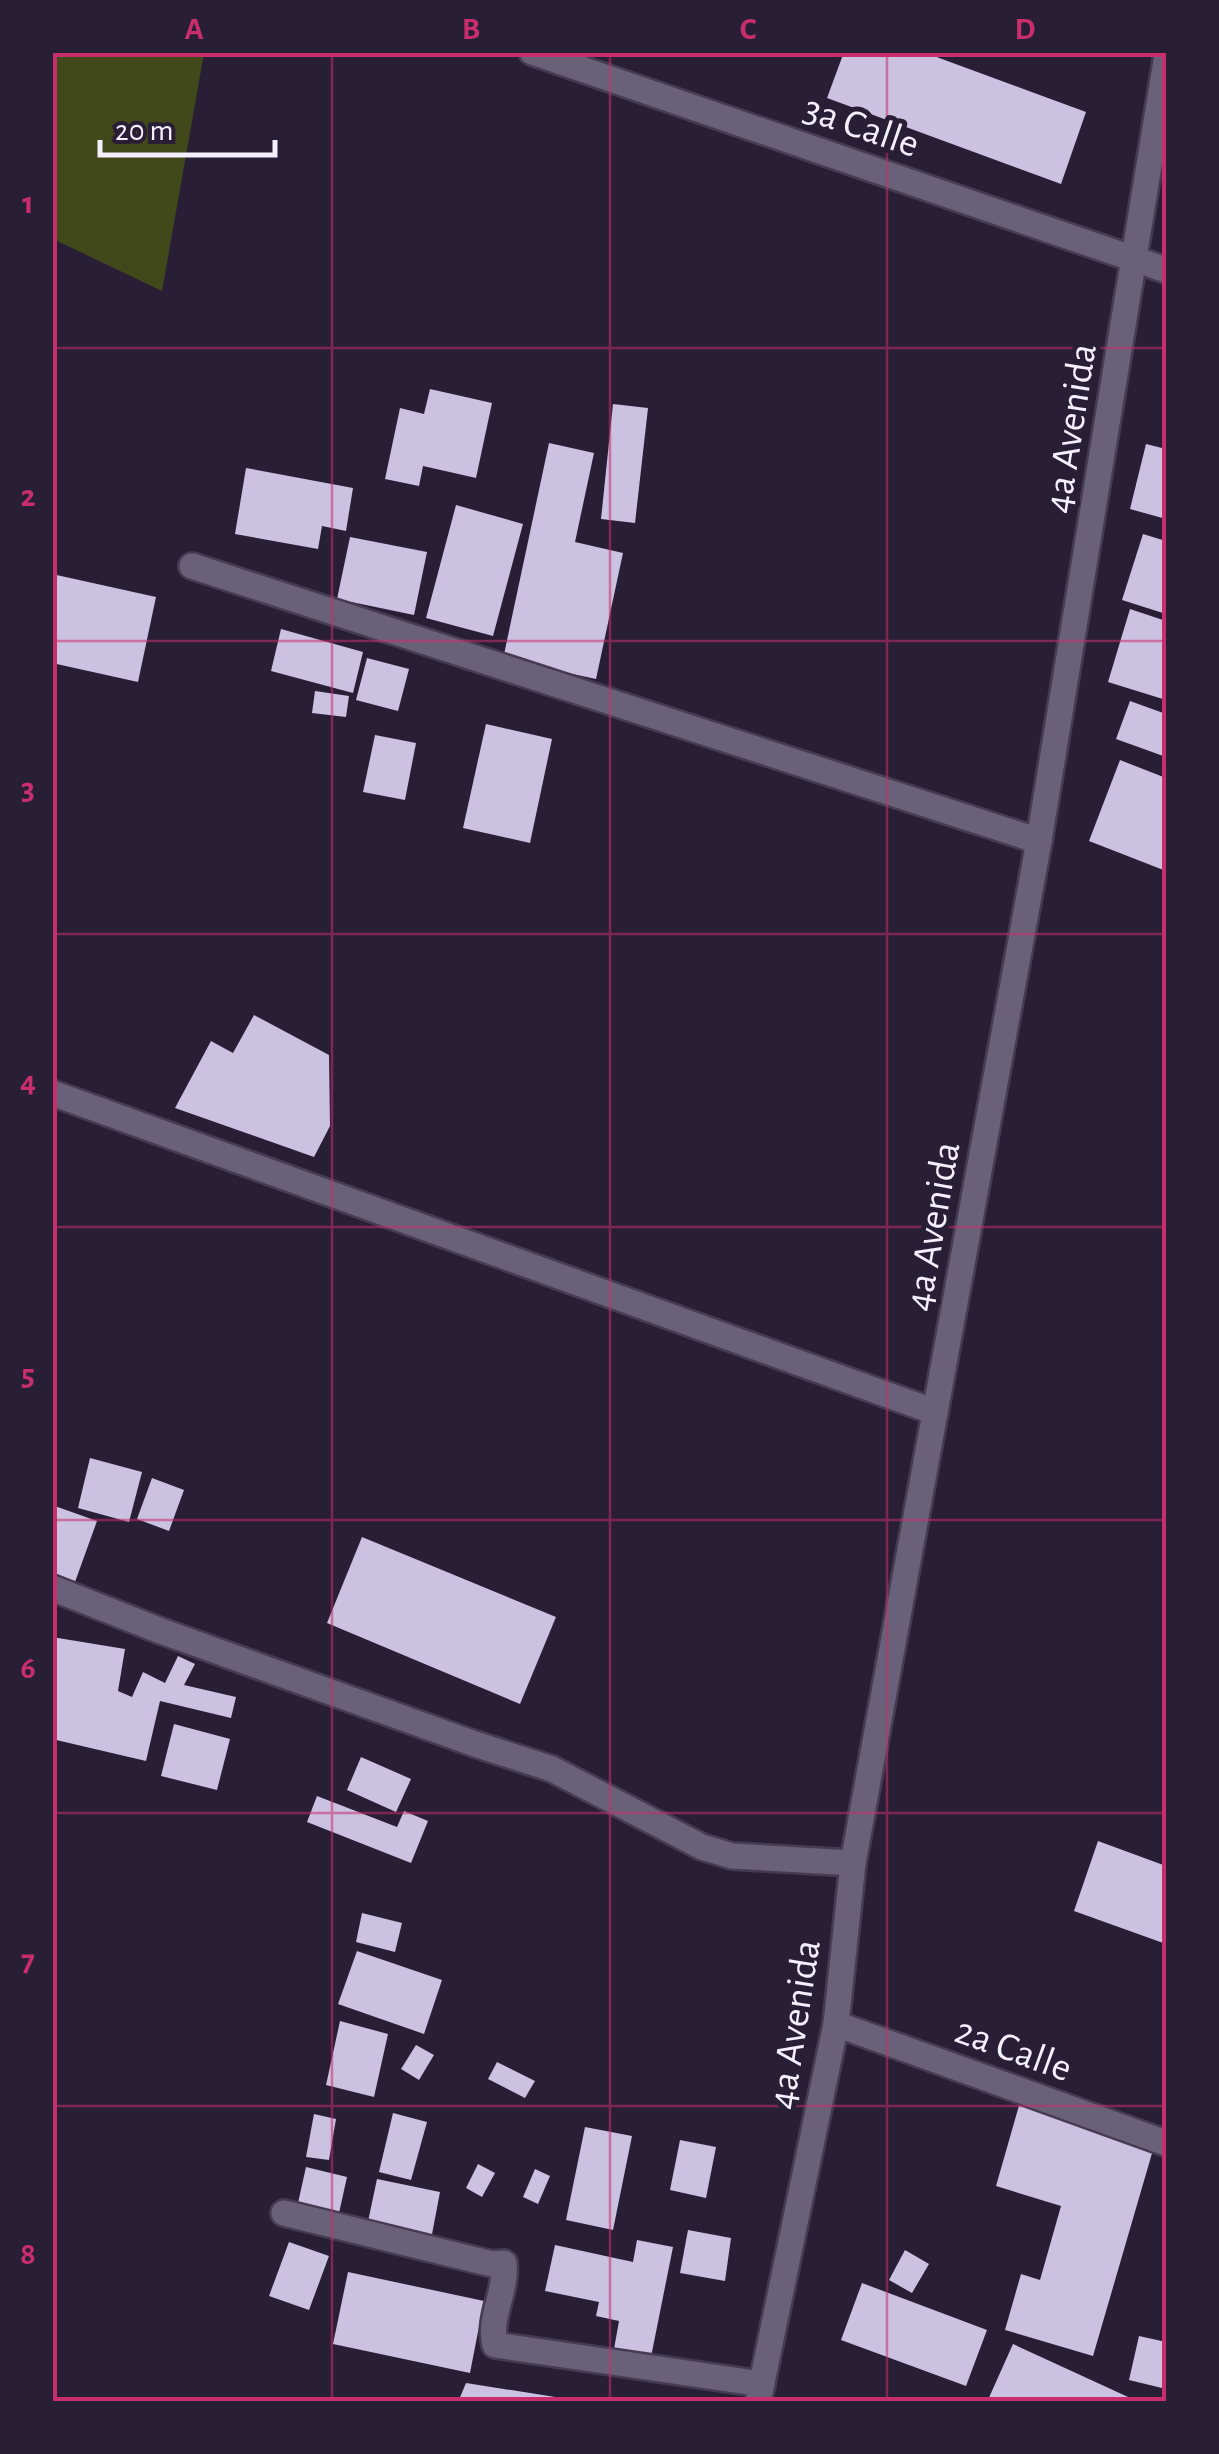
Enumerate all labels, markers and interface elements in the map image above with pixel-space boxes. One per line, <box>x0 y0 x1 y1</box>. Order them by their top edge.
text: A <box>184 13 204 45</box>
text: B <box>462 13 480 45</box>
text: C <box>740 13 757 45</box>
text: D <box>1015 13 1036 45</box>
street label: 3a Calle <box>799 89 924 165</box>
scale bar <box>100 95 275 157</box>
text: 20 m <box>115 116 173 146</box>
text: 1 <box>22 187 34 219</box>
street label: 4a Avenida <box>1038 341 1104 516</box>
text: 2 <box>20 480 36 512</box>
text: 3 <box>21 773 35 805</box>
text: 4 <box>20 1066 36 1098</box>
street label: 4a Avenida <box>898 1139 968 1314</box>
text: 5 <box>21 1359 35 1391</box>
text: 6 <box>20 1652 36 1684</box>
street label: 4a Avenida <box>762 1937 828 2112</box>
text: 7 <box>21 1945 35 1977</box>
street label: 2a Calle <box>950 2010 1077 2089</box>
text: 8 <box>20 2238 36 2270</box>

